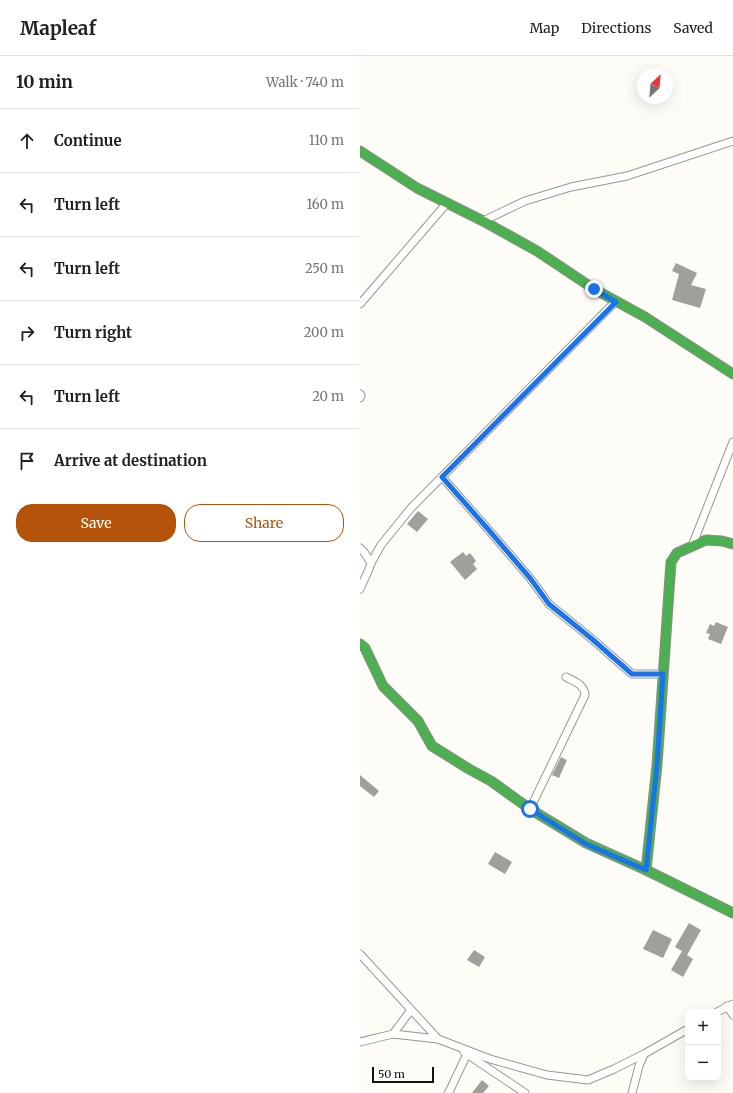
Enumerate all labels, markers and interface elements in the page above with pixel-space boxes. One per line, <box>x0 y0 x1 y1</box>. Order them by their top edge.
text: Mapleaf <box>20 16 96 40</box>
text: Map <box>529 19 559 37</box>
text: Directions <box>581 19 651 37</box>
text: Saved <box>673 19 713 37</box>
north arrow <box>637 68 673 104</box>
text: 10 min <box>16 71 73 93</box>
text: Walk · 740 m <box>266 74 344 91</box>
icon: ahead <box>16 130 38 152</box>
text: Continue <box>54 131 122 150</box>
text: 110 m <box>309 132 344 149</box>
icon: left <box>16 194 38 216</box>
text: Turn left <box>54 195 120 214</box>
text: 160 m <box>306 196 344 213</box>
icon: left <box>16 258 38 280</box>
text: Turn left <box>54 259 120 278</box>
text: 250 m <box>305 260 344 277</box>
route end <box>585 280 603 298</box>
icon: right <box>16 322 38 344</box>
text: Turn right <box>54 323 132 342</box>
text: 200 m <box>304 324 344 341</box>
icon: left <box>16 386 38 408</box>
text: Turn left <box>54 387 120 406</box>
text: 20 m <box>312 388 344 405</box>
icon: arrive <box>16 450 38 472</box>
text: Arrive at destination <box>54 451 207 470</box>
button: Save <box>16 504 176 542</box>
button: Share <box>184 504 344 542</box>
route start <box>521 800 539 818</box>
map controls <box>685 1009 721 1081</box>
button: + <box>685 1009 721 1045</box>
button: − <box>685 1045 721 1081</box>
scale bar <box>372 1065 434 1084</box>
text: 50 m <box>378 1067 405 1081</box>

